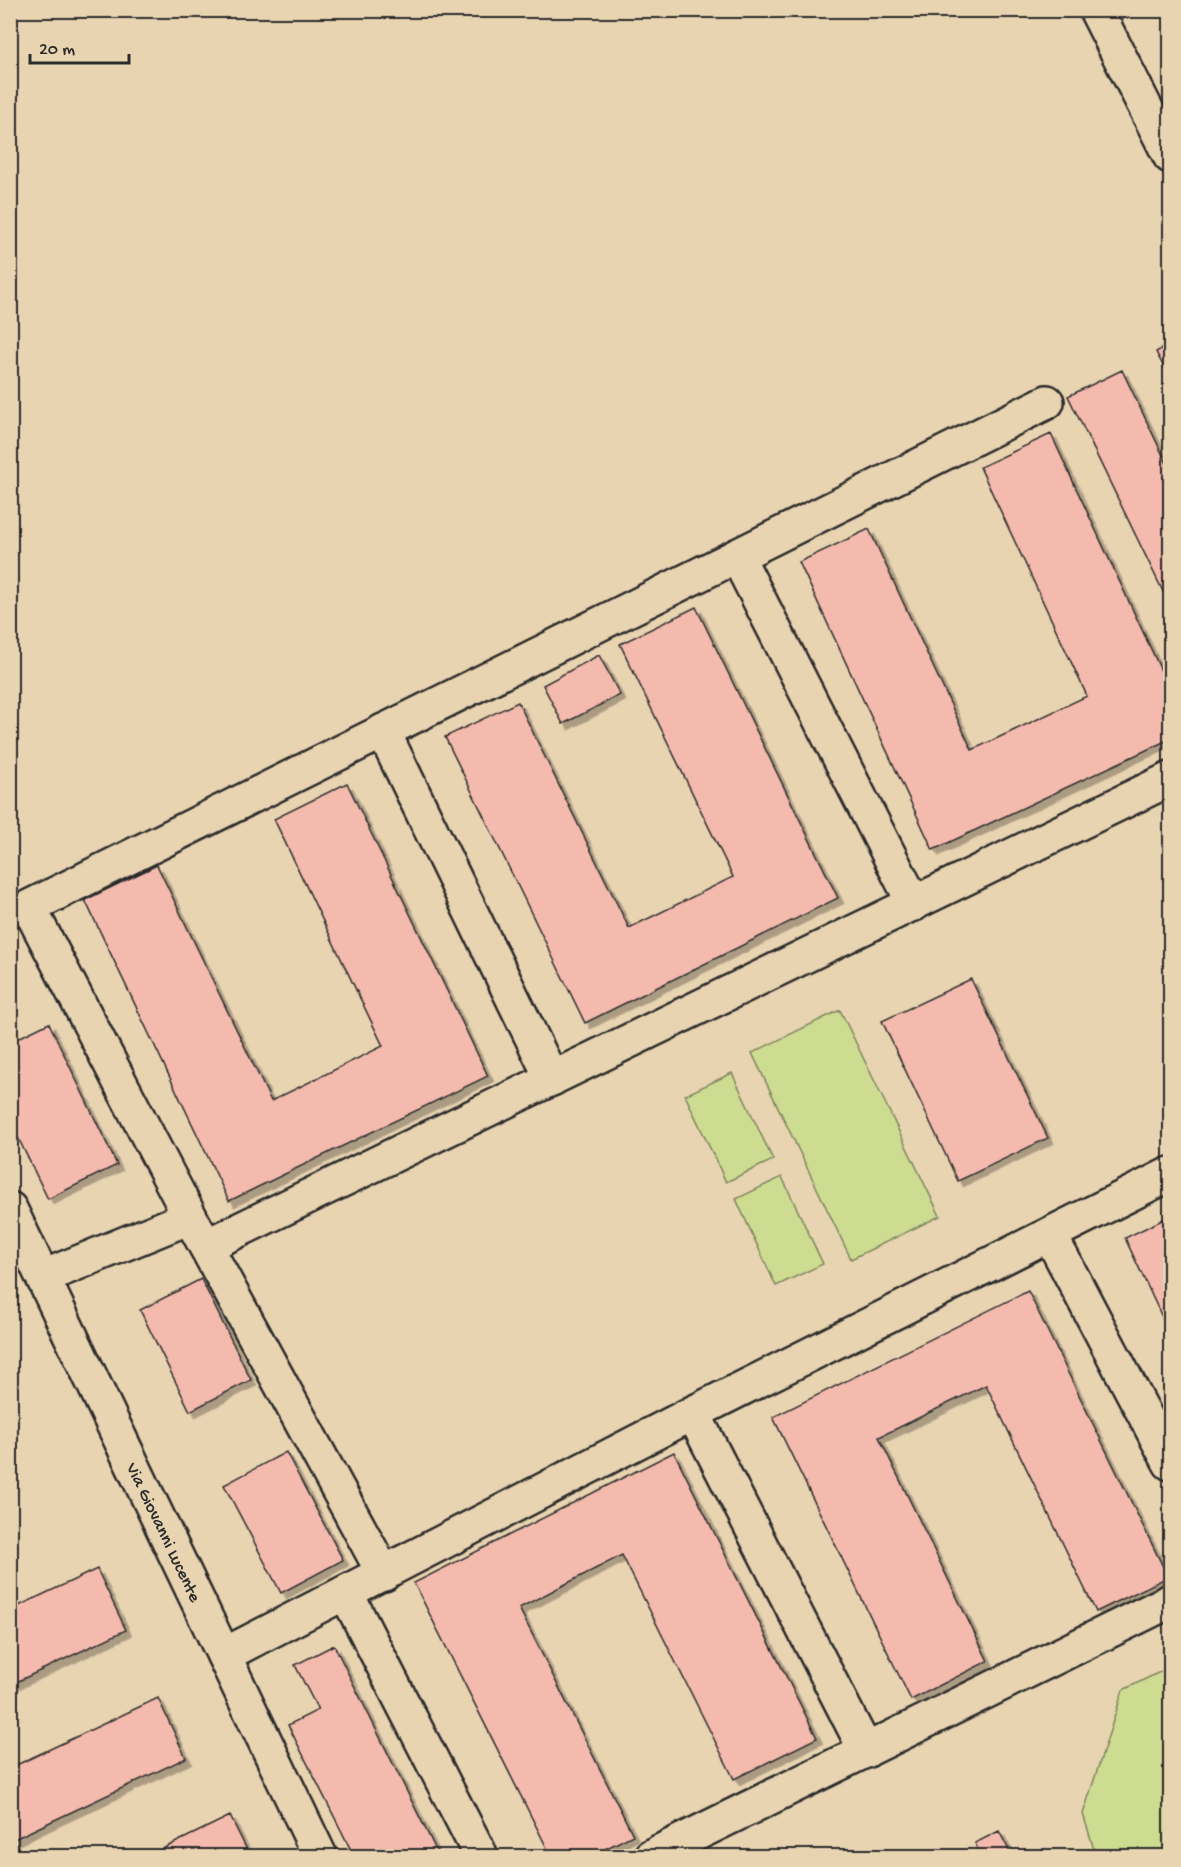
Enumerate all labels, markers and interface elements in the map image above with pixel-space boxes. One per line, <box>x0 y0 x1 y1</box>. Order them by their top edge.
scale bar <box>30 27 129 65</box>
text: 20 m <box>39 40 75 61</box>
street label: Via Giovanni Lucente <box>120 1459 205 1607</box>

